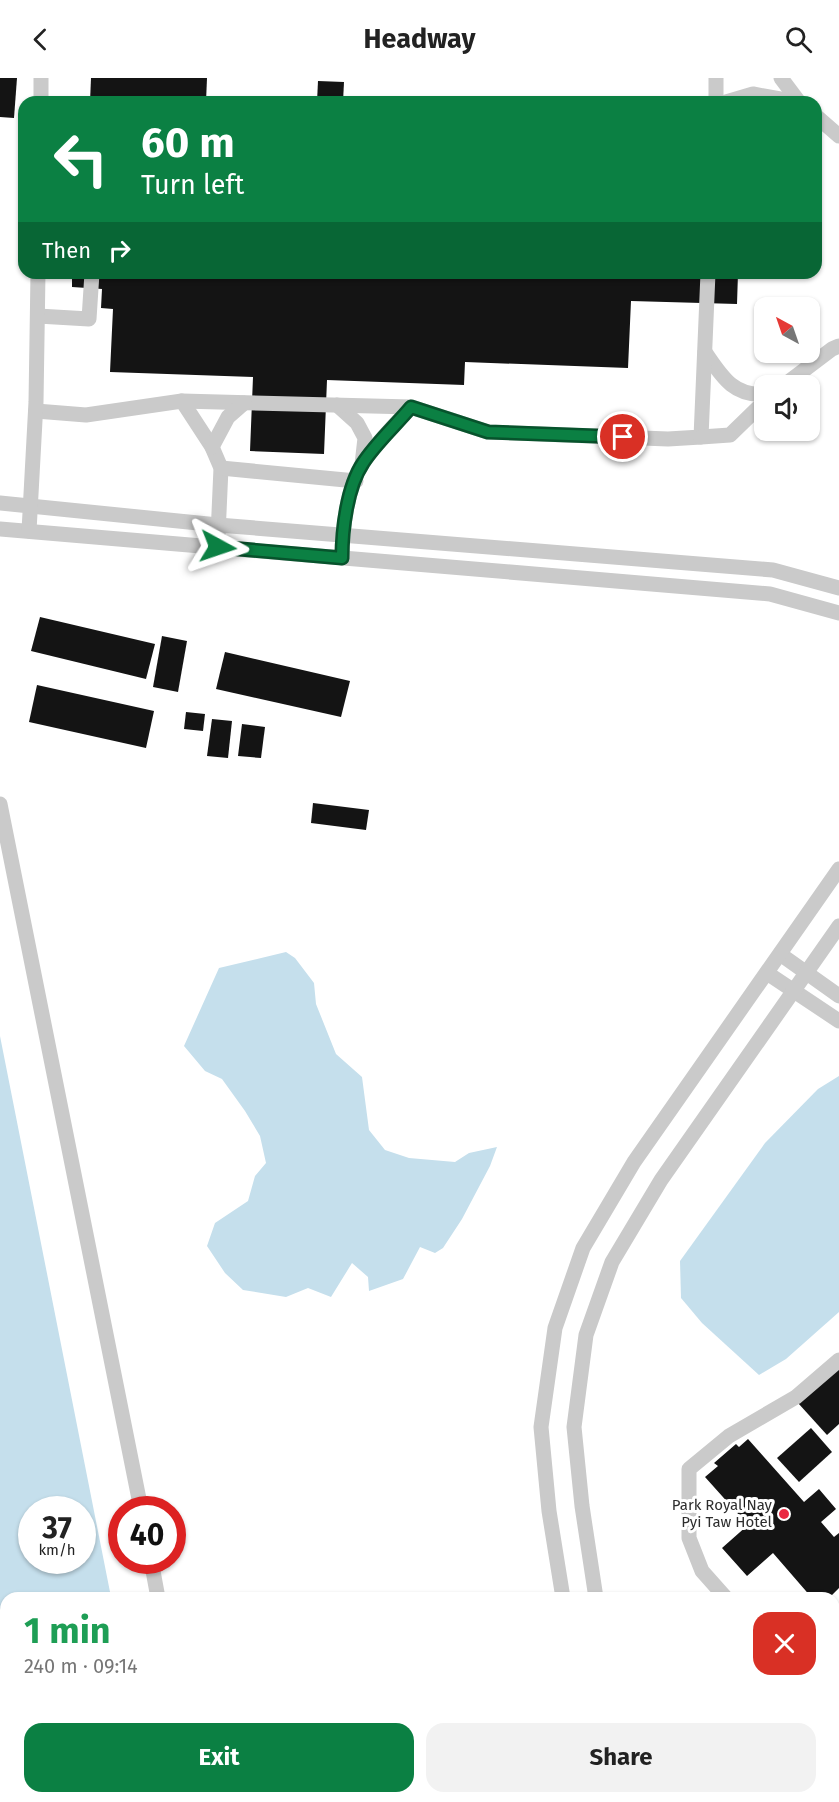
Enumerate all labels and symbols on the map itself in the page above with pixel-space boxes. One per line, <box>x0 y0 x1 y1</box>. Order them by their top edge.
north arrow <box>754 297 820 363</box>
pin <box>597 411 648 462</box>
position arrow <box>186 515 250 579</box>
speed limit sign: 40 <box>108 1496 186 1574</box>
place label: Park Royal Nay Pyi Taw Hotel <box>672 1496 773 1531</box>
marker: Park Royal Nay Pyi Taw Hotel <box>777 1507 791 1521</box>

